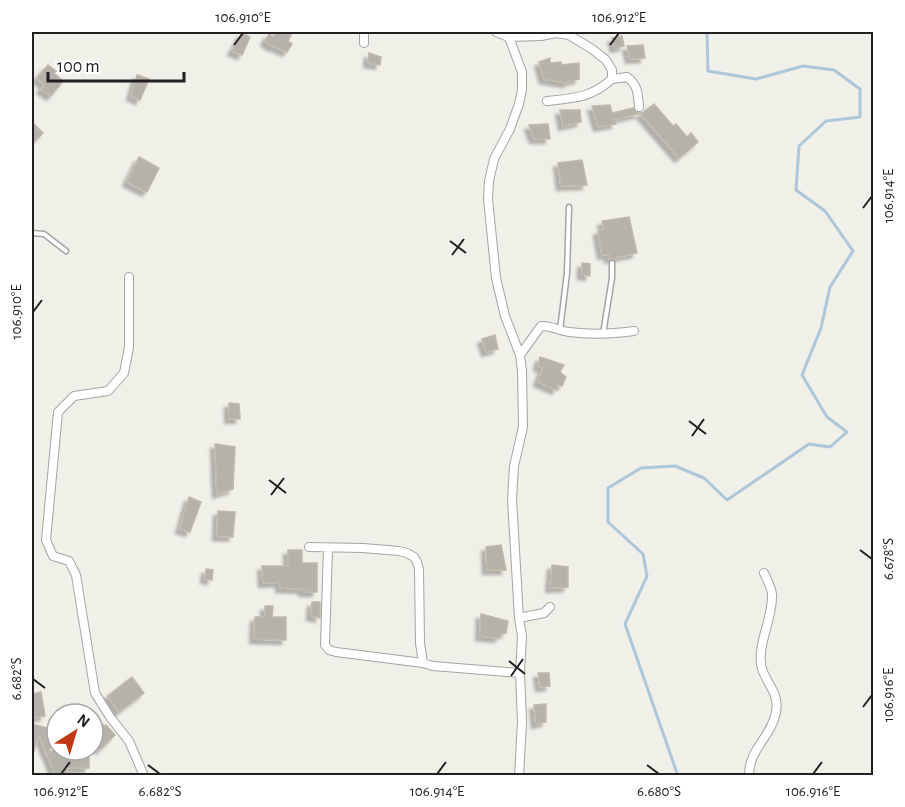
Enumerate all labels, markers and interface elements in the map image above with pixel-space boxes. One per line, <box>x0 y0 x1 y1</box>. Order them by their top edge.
text: 106.910°E <box>215 10 271 25</box>
text: 106.912°E <box>592 10 646 25</box>
scale bar <box>48 45 184 83</box>
text: 100 m <box>57 58 100 76</box>
text: 106.914°E <box>881 169 896 223</box>
text: 106.910°E <box>9 284 24 340</box>
text: 6.678°S <box>881 538 896 580</box>
text: 6.682°S <box>9 658 24 700</box>
text: 106.916°E <box>881 668 896 722</box>
north arrow <box>45 702 105 762</box>
text: N <box>74 711 93 731</box>
text: 106.912°E <box>34 784 88 799</box>
text: 6.682°S <box>139 784 181 799</box>
text: 106.914°E <box>410 784 464 799</box>
text: 6.680°S <box>637 784 681 799</box>
text: 106.916°E <box>786 784 840 799</box>

